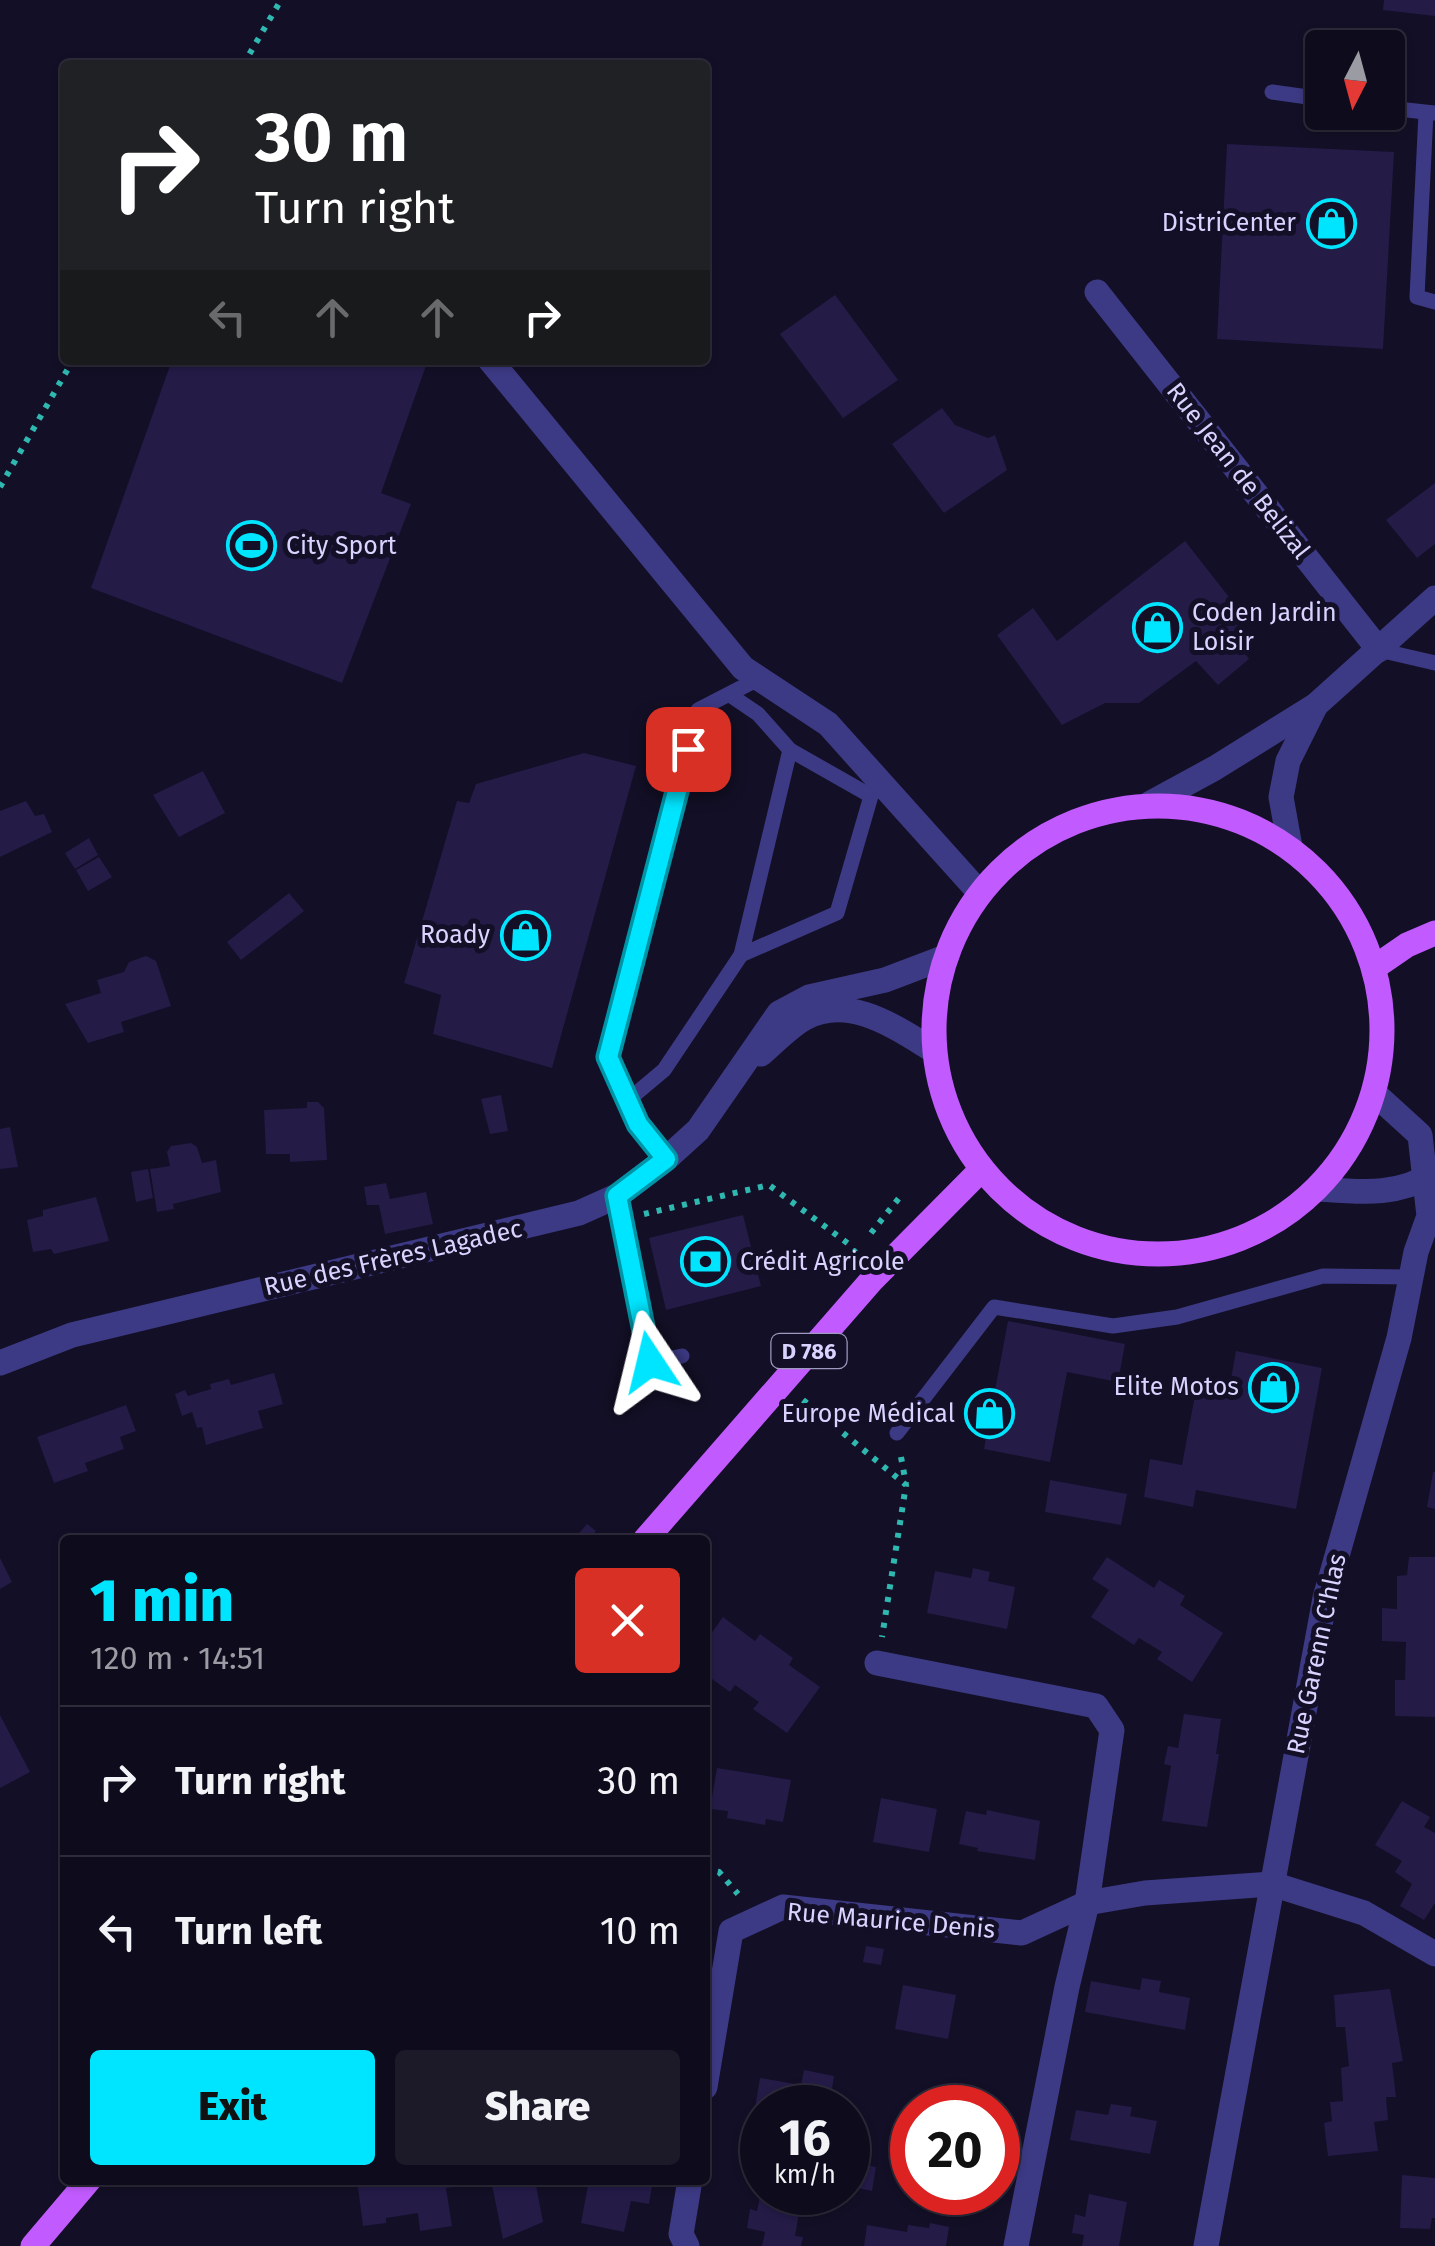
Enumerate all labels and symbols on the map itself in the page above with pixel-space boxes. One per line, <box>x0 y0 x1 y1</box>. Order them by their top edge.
north arrow <box>1305 30 1405 130</box>
shop icon: DistriCenter <box>1305 197 1357 249</box>
place label: DistriCenter <box>1162 208 1296 238</box>
street label: Rue Jean de Belizal <box>1160 377 1316 565</box>
sports icon: City Sport <box>225 520 277 572</box>
place label: City Sport <box>286 531 398 561</box>
place label: Coden Jardin Loisir <box>1192 598 1337 657</box>
shop icon: Coden Jardin Loisir <box>1131 601 1183 653</box>
pin <box>646 707 731 792</box>
shop icon: Roady <box>499 909 551 961</box>
place label: Roady <box>420 920 491 950</box>
street label: Rue des Frères Lagadec <box>261 1214 525 1302</box>
bank icon: Crédit Agricole <box>679 1236 731 1288</box>
place label: Crédit Agricole <box>740 1247 905 1277</box>
position arrow <box>598 1310 702 1414</box>
road number: D 786 <box>772 1334 846 1368</box>
shop icon: Elite Motos <box>1248 1361 1300 1413</box>
place label: Elite Motos <box>1114 1372 1239 1402</box>
shop icon: Europe Médical <box>964 1388 1016 1440</box>
place label: Europe Médical <box>781 1399 955 1429</box>
street label: Rue Garenn C'hlas <box>1281 1551 1353 1757</box>
street label: Rue Maurice Denis <box>786 1897 996 1945</box>
speed limit sign: 20 <box>890 2085 1020 2215</box>

